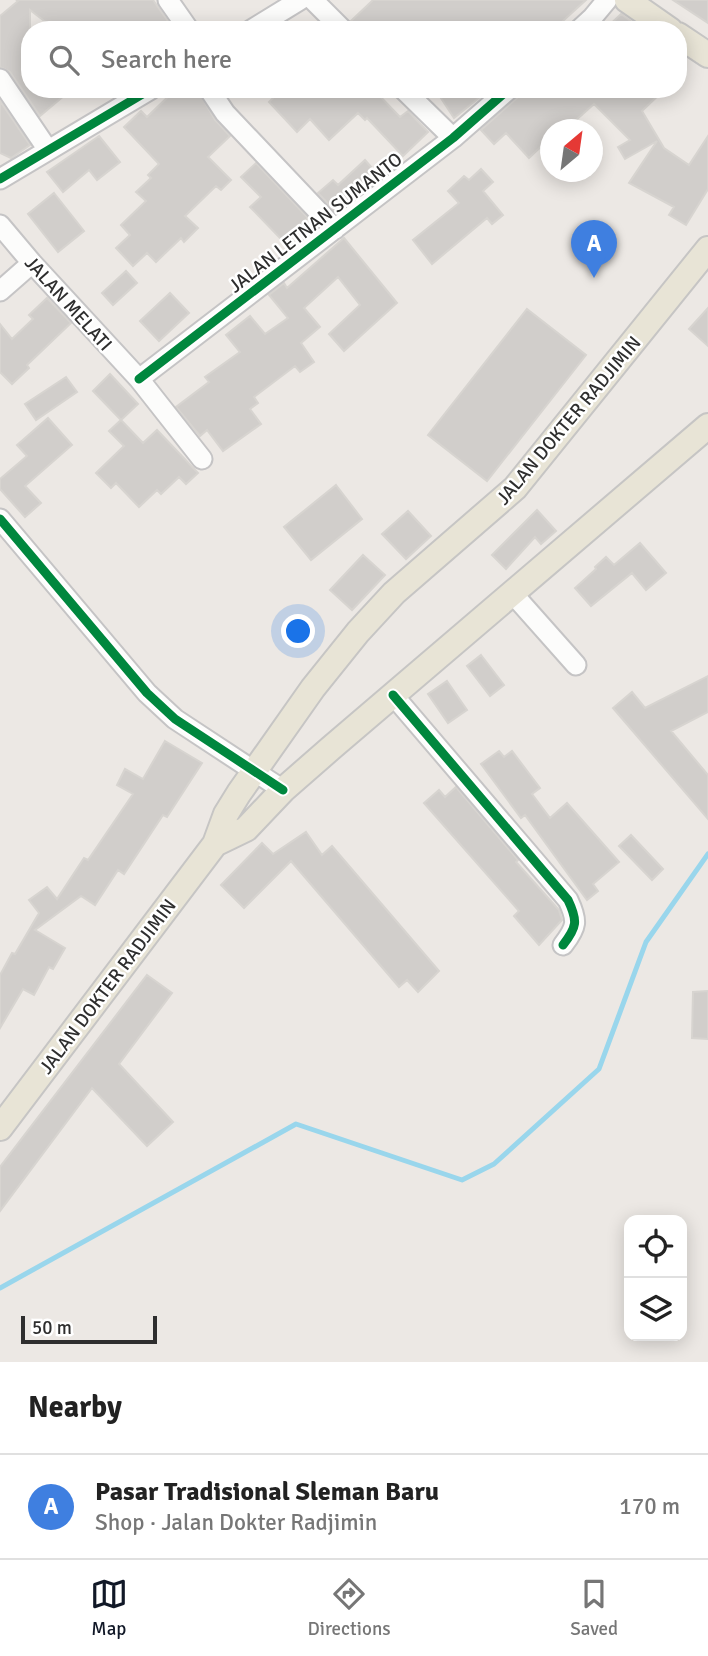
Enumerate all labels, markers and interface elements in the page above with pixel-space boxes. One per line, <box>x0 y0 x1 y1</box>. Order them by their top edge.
search box <box>21 21 687 98</box>
icon: search <box>45 41 83 79</box>
text: Search here <box>101 44 232 76</box>
north arrow <box>540 119 603 182</box>
street label: JALAN LETNAN SUMANTO <box>224 147 407 298</box>
pin: A <box>571 220 617 278</box>
street label: JALAN MELATI <box>19 251 117 356</box>
street label: JALAN DOKTER RADJIMIN <box>491 331 646 510</box>
your location <box>281 614 315 648</box>
street label: JALAN DOKTER RADJIMIN <box>34 894 181 1079</box>
map controls <box>624 1215 687 1341</box>
button: locate <box>624 1215 687 1278</box>
button: layers <box>624 1278 687 1341</box>
scale bar <box>21 1313 158 1345</box>
text: 50 m <box>32 1316 72 1340</box>
text: Nearby <box>28 1389 122 1426</box>
text: Pasar Tradisional Sleman Baru <box>95 1476 439 1508</box>
text: A <box>44 1492 58 1521</box>
text: 170 m <box>619 1492 680 1521</box>
text: Shop · Jalan Dokter Radjimin <box>95 1508 377 1537</box>
tab: Map <box>90 1575 128 1641</box>
tab: Directions <box>308 1575 391 1641</box>
tab: Saved <box>570 1575 618 1641</box>

